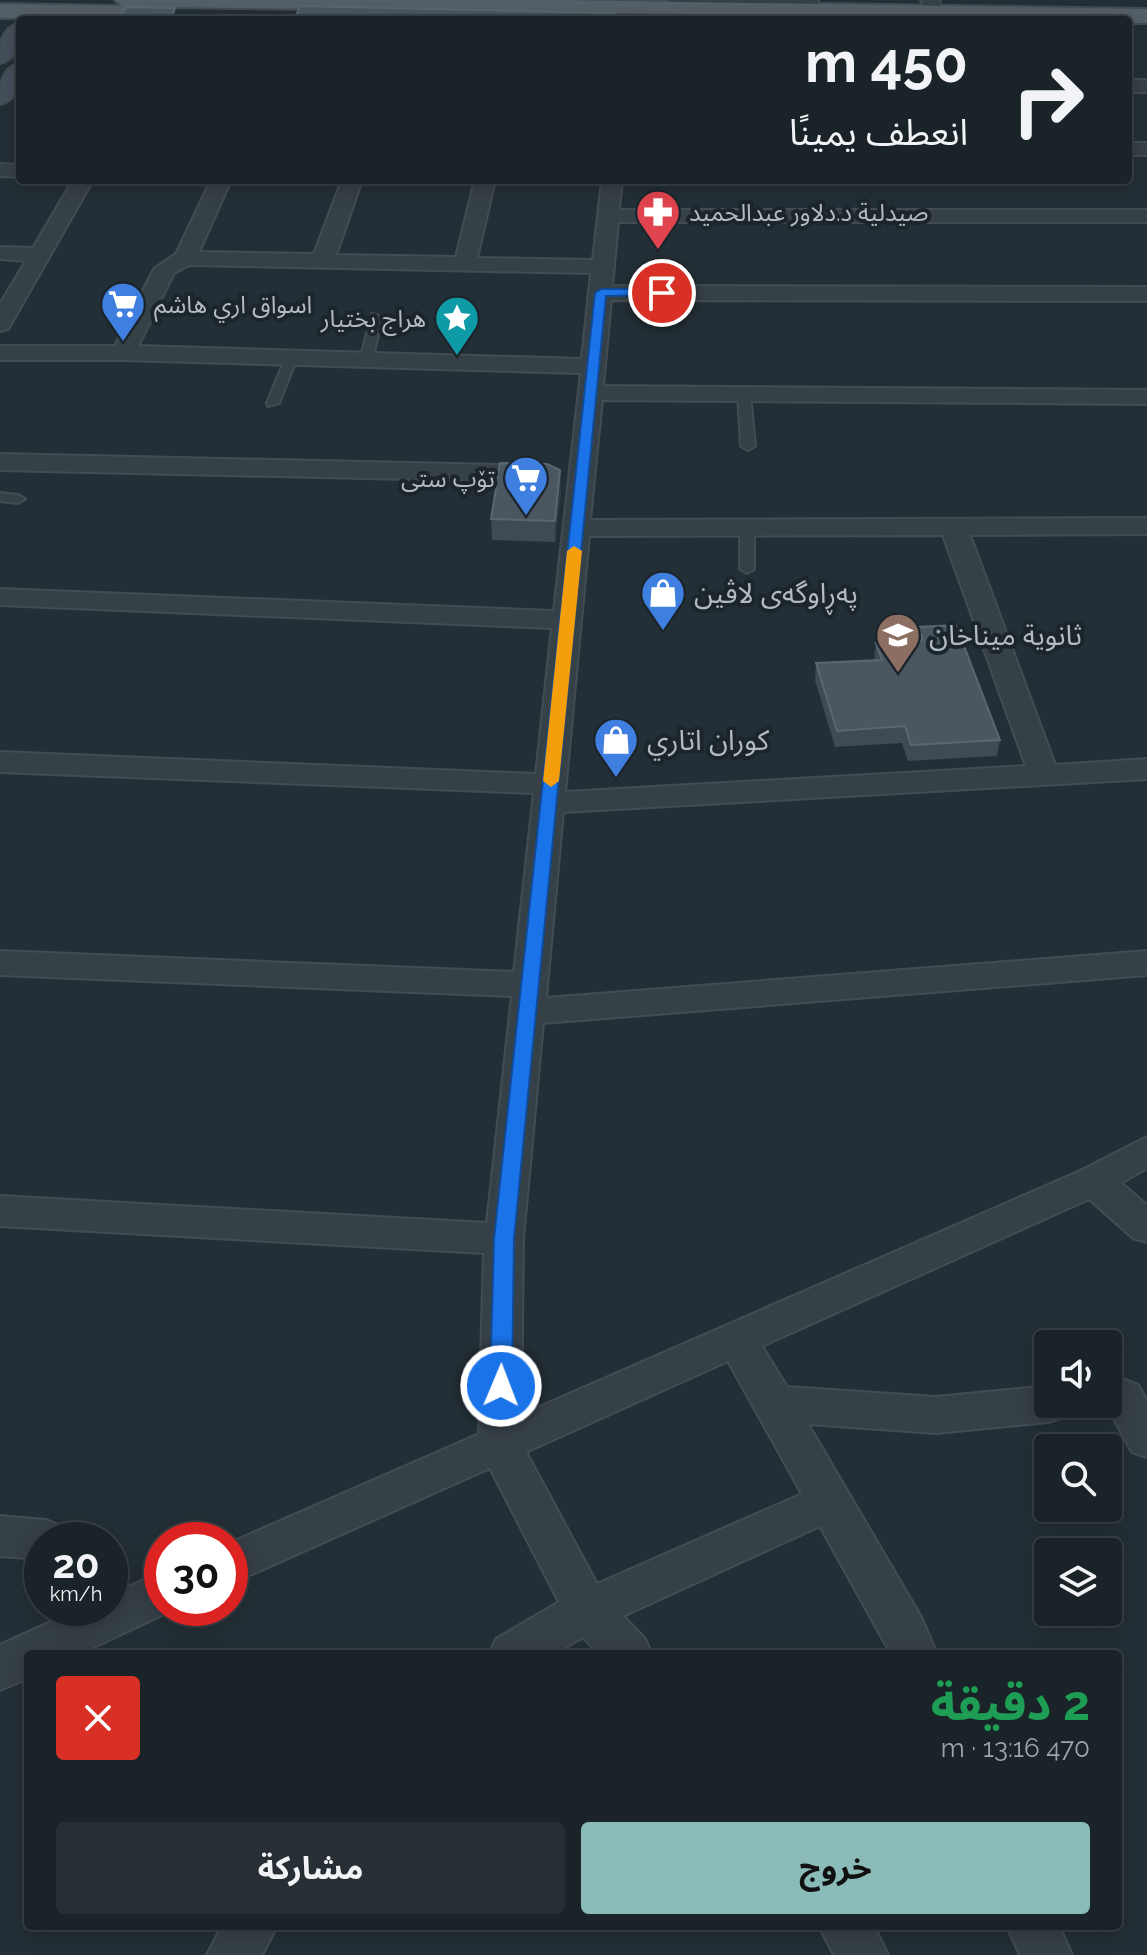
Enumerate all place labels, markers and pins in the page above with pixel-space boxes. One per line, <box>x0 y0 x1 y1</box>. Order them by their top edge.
pharmacy icon: صيدلية د.دلاور عبدالحميد <box>634 188 682 251</box>
place label: صيدلية د.دلاور عبدالحميد <box>689 198 928 227</box>
pin <box>628 259 696 327</box>
supermarket icon: اسواق اري هاشم <box>99 280 147 343</box>
place label: اسواق اري هاشم <box>154 290 312 323</box>
place icon: هراج بختيار <box>433 294 481 357</box>
place label: هراج بختيار <box>320 304 426 336</box>
supermarket icon: تۆپ ستی <box>502 454 550 517</box>
place label: تۆپ ستی <box>401 464 495 494</box>
shop icon: پەڕاوگەی لاڤین <box>639 569 687 632</box>
place label: پەڕاوگەی لاڤین <box>694 577 858 616</box>
school or university icon: ثانوية ميناخان <box>874 611 922 674</box>
place label: ثانوية ميناخان <box>929 619 1082 652</box>
shop icon: كوران اتاري <box>592 716 640 779</box>
place label: كوران اتاري <box>647 724 770 761</box>

